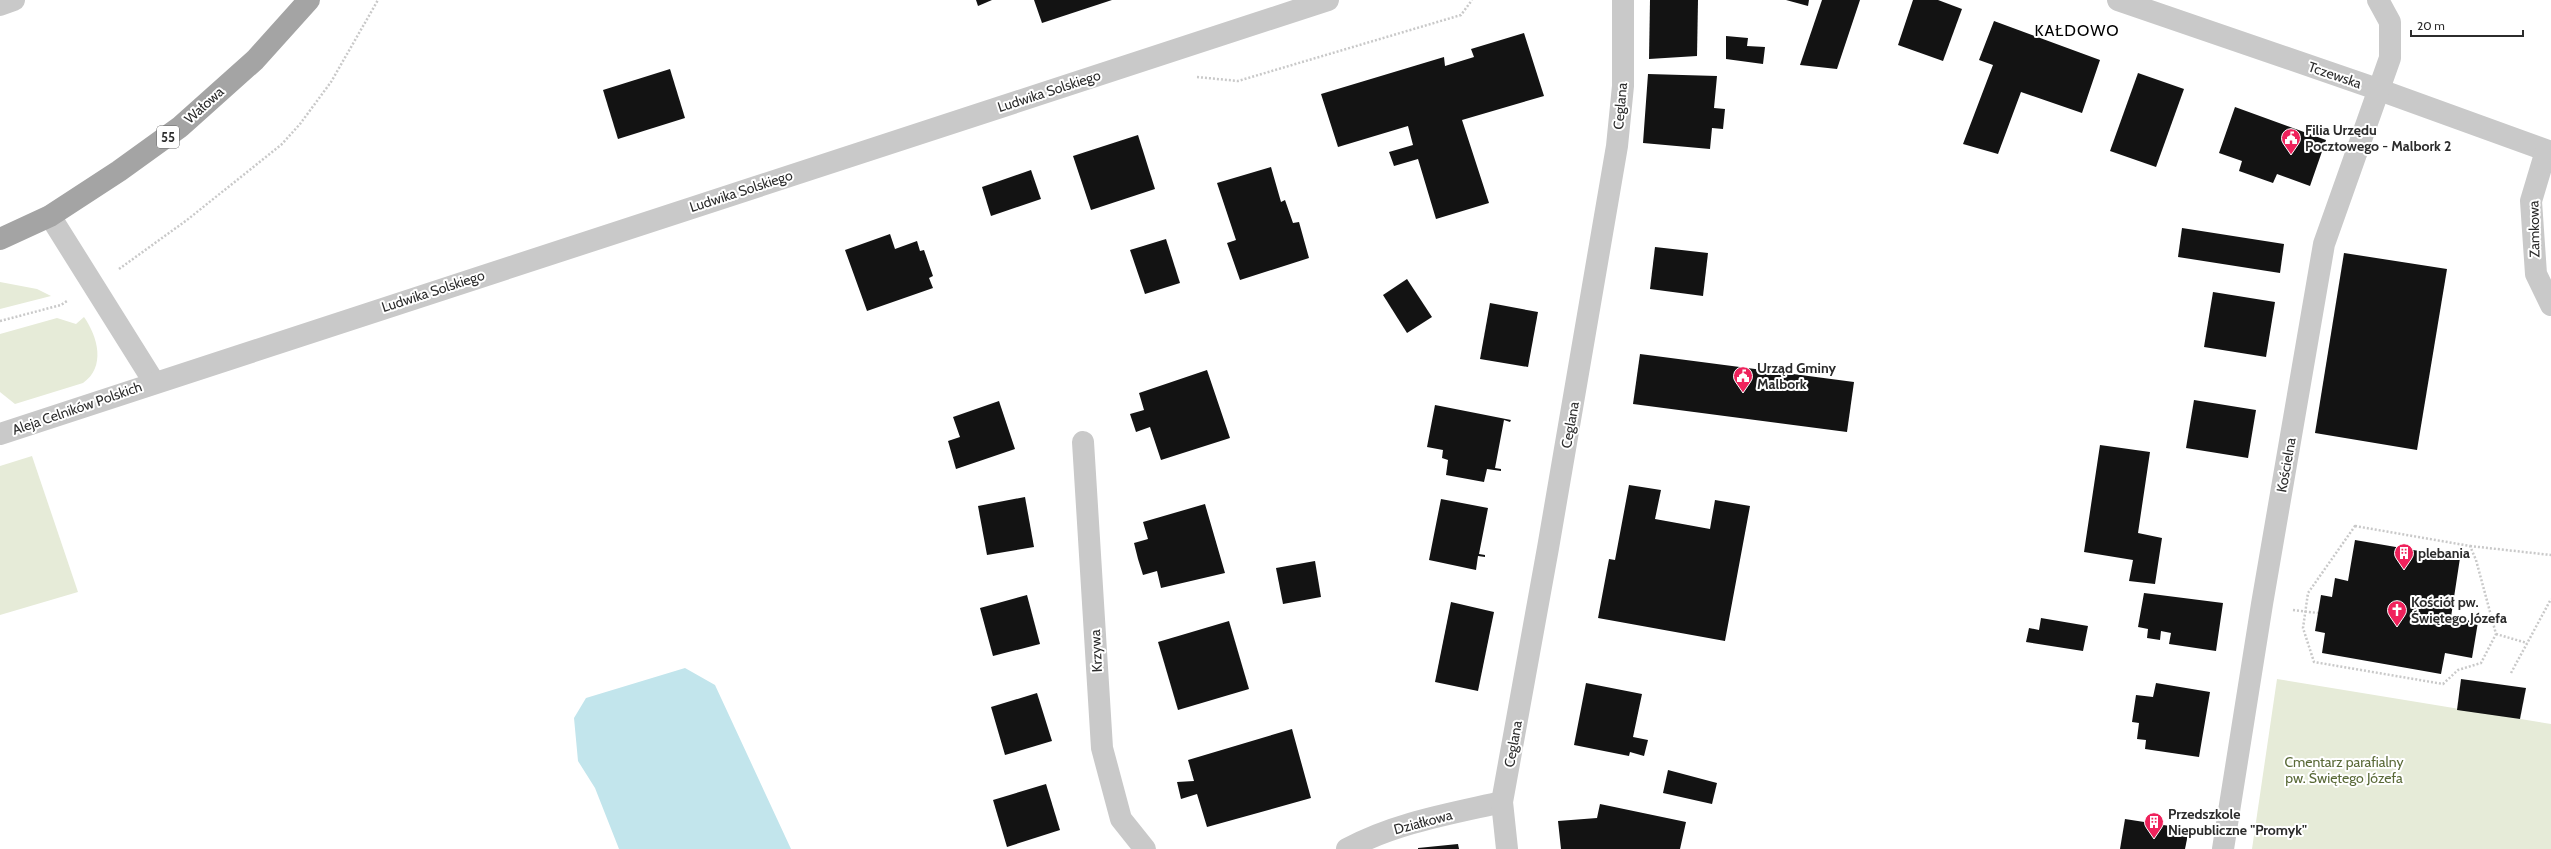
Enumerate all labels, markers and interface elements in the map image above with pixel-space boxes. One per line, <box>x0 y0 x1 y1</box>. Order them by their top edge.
scale bar <box>2411 12 2523 38</box>
text: 20 m <box>2417 18 2445 33</box>
district label: KAŁDOWO <box>2034 21 2120 40</box>
street label: Tczewska <box>2306 58 2364 93</box>
street label: Ludwika Solskiego <box>995 66 1103 116</box>
street label: Ceglana <box>1609 81 1631 130</box>
street label: Wałowa <box>180 82 228 127</box>
place label: Filia Urzędu Pocztowego - Malbork 2 <box>2305 121 2451 155</box>
road number: 55 <box>157 126 179 148</box>
public building icon: Filia Urzędu Pocztowego - Malbork 2 <box>2280 127 2302 155</box>
street label: Ludwika Solskiego <box>687 166 795 216</box>
street label: Zamkowa <box>2524 200 2543 258</box>
street label: Ludwika Solskiego <box>379 266 487 316</box>
place label: Urząd Gminy Malbork <box>1757 359 1836 393</box>
public building icon: Urząd Gminy Malbork <box>1732 365 1754 393</box>
street label: Aleja Celników Polskich <box>10 377 144 439</box>
street label: Ceglana <box>1557 400 1583 450</box>
street label: Kościelna <box>2272 436 2300 494</box>
building icon: plebania <box>2393 542 2415 570</box>
place label: plebania <box>2418 544 2470 562</box>
place label: Kościół pw. Świętego Józefa <box>2411 593 2507 627</box>
church icon: Kościół pw. Świętego Józefa <box>2386 599 2408 627</box>
street label: Krzywa <box>1086 629 1106 673</box>
street label: Ceglana <box>1500 719 1526 769</box>
park label: Cmentarz parafialny pw. Świętego Józefa <box>2284 753 2404 787</box>
street label: Działkowa <box>1392 805 1455 838</box>
place label: Przedszkole Niepubliczne "Promyk" <box>2168 805 2307 839</box>
building icon: Przedszkole Niepubliczne "Promyk" <box>2143 811 2165 839</box>

